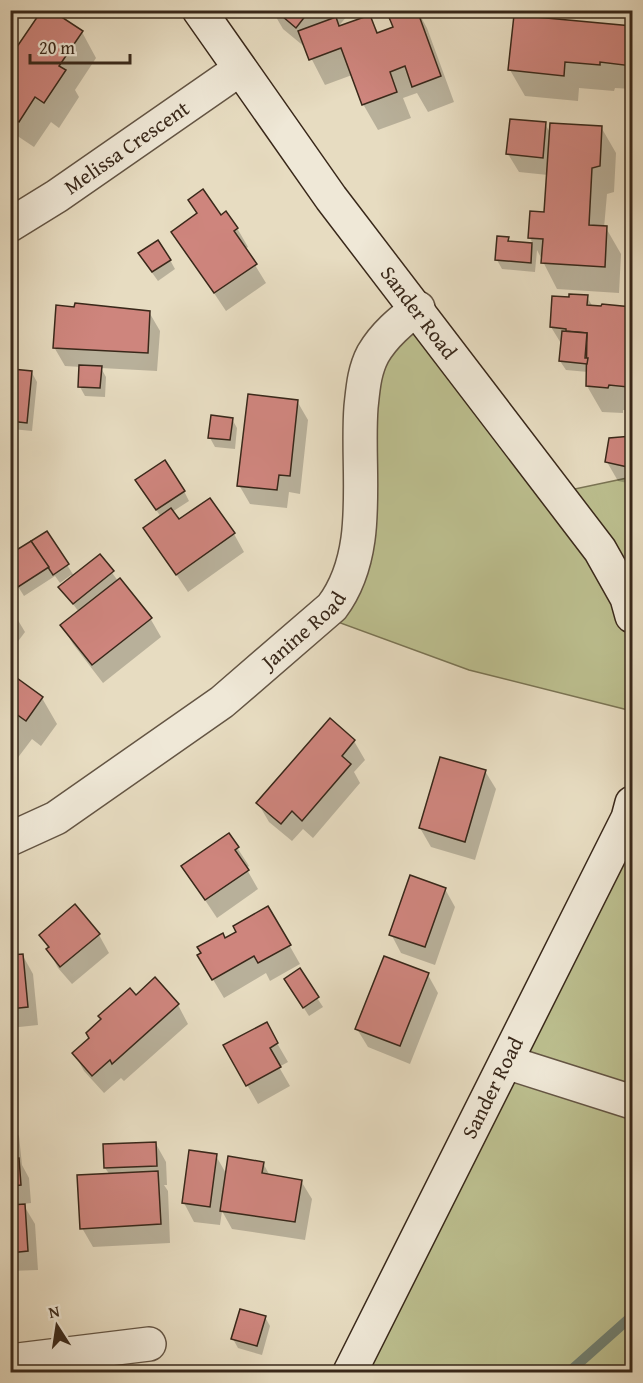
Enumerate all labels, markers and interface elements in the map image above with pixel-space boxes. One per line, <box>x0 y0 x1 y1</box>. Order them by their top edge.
scale bar <box>30 27 130 65</box>
text: 20 m <box>39 34 75 61</box>
street label: Melissa Crescent <box>57 92 196 202</box>
street label: Sander Road <box>373 259 465 366</box>
street label: Janine Road <box>252 585 354 678</box>
street label: Sander Road <box>454 1031 531 1144</box>
north arrow <box>27 1296 87 1356</box>
text: N <box>46 1298 62 1324</box>

